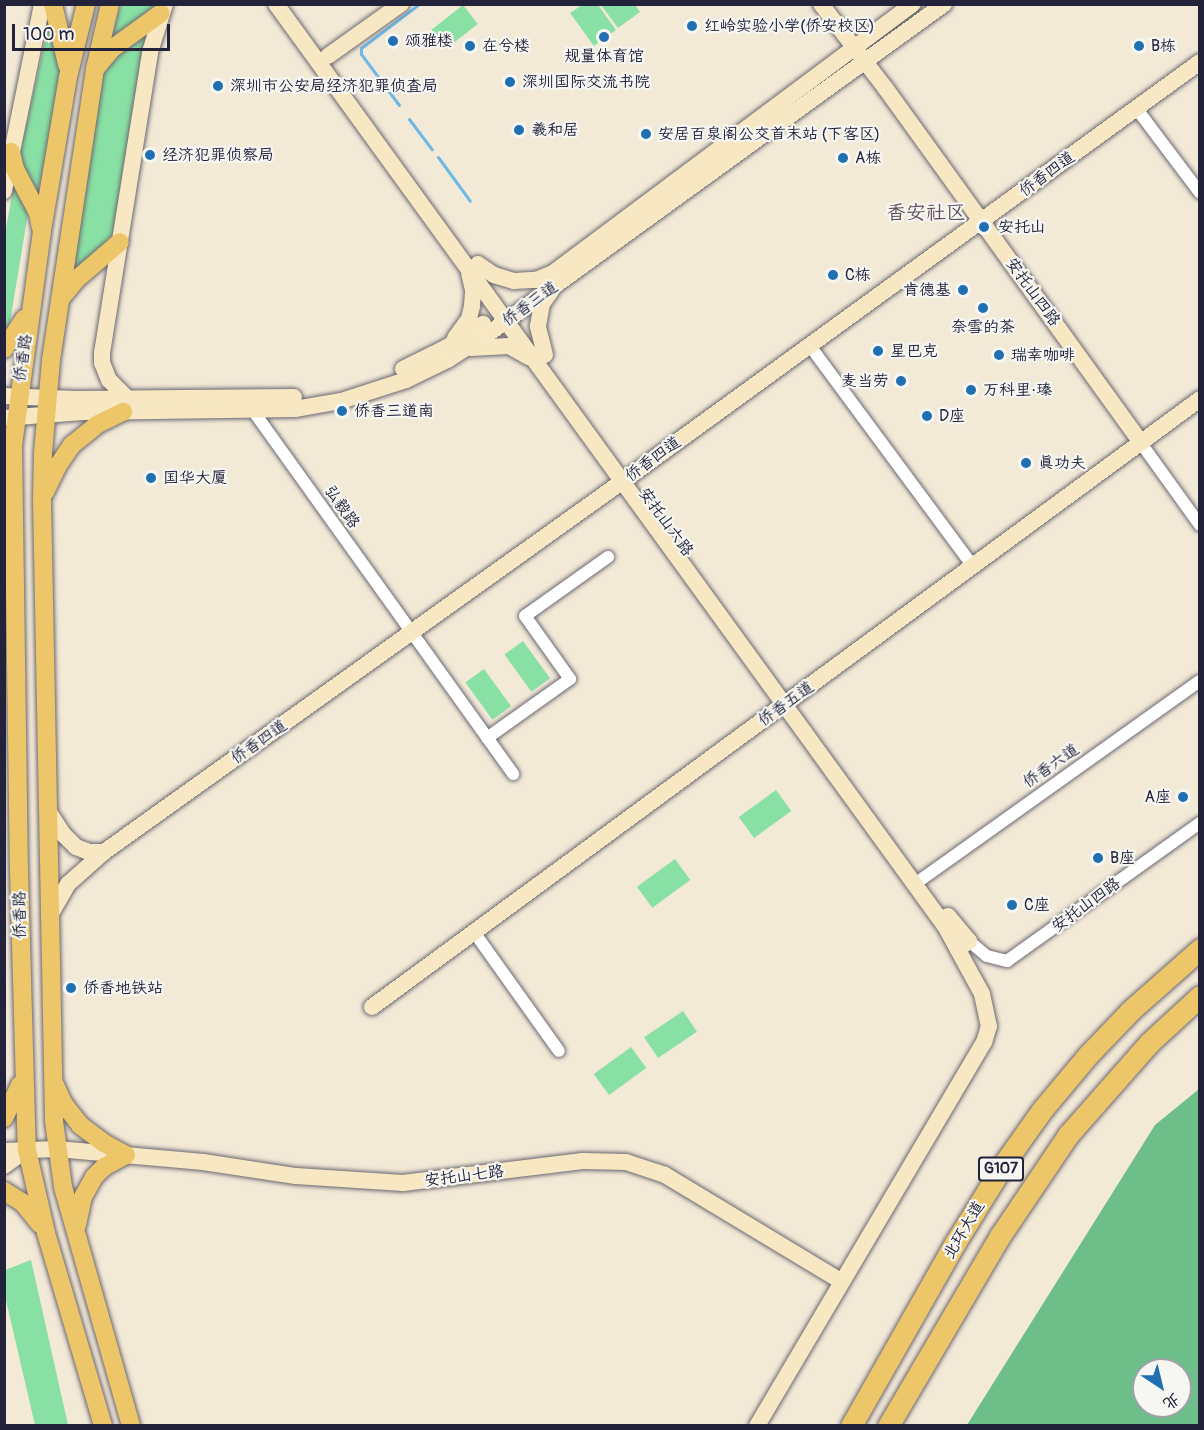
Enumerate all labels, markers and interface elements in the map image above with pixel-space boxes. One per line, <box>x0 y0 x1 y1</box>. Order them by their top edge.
scale bar <box>15 12 172 50</box>
place label: 红岭实验小学(侨安校区) <box>704 16 875 36</box>
marker: 红岭实验小学(侨安校区) <box>685 19 699 33</box>
text: 100 m <box>23 23 75 46</box>
marker: 规量体育馆 <box>597 30 611 44</box>
place label: 颂雅楼 <box>405 31 453 51</box>
marker: 颂雅楼 <box>386 34 400 48</box>
place label: 在兮楼 <box>482 36 530 56</box>
place label: B栋 <box>1151 36 1176 56</box>
marker: 在兮楼 <box>463 39 477 53</box>
marker: B栋 <box>1132 39 1146 53</box>
place label: 规量体育馆 <box>564 46 644 66</box>
place label: 深圳国际交流书院 <box>522 72 650 92</box>
marker: 深圳国际交流书院 <box>503 75 517 89</box>
place label: 深圳市公安局经济犯罪侦查局 <box>230 76 438 96</box>
marker: 深圳市公安局经济犯罪侦查局 <box>211 79 225 93</box>
place label: 羲和居 <box>531 120 579 140</box>
marker: 羲和居 <box>512 123 526 137</box>
place label: 安居百泉阁公交首末站 (下客区) <box>658 124 880 144</box>
marker: 安居百泉阁公交首末站 (下客区) <box>639 127 653 141</box>
place label: 经济犯罪侦察局 <box>162 145 274 165</box>
street label: 侨香四道 <box>1015 147 1079 201</box>
marker: 经济犯罪侦察局 <box>143 148 157 162</box>
place label: A栋 <box>855 148 881 168</box>
marker: A栋 <box>836 151 850 165</box>
district label: 香安社区 <box>886 200 966 224</box>
place label: 安托山 <box>998 217 1046 237</box>
marker: 安托山 <box>975 218 993 236</box>
street label: 安托山四路 <box>1002 254 1064 330</box>
place label: C栋 <box>845 265 871 285</box>
marker: C栋 <box>826 268 840 282</box>
street label: 侨香三道 <box>498 277 562 331</box>
place label: 肯德基 <box>903 280 951 300</box>
marker: 肯德基 <box>956 283 970 297</box>
marker: 奈雪的茶 <box>976 301 990 315</box>
place label: 奈雪的茶 <box>951 317 1015 337</box>
street label: 侨香路 <box>10 333 36 383</box>
place label: 星巴克 <box>890 341 938 361</box>
marker: 星巴克 <box>871 344 885 358</box>
place label: 瑞幸咖啡 <box>1011 345 1075 365</box>
marker: 瑞幸咖啡 <box>992 348 1006 362</box>
place label: 麦当劳 <box>841 371 889 391</box>
marker: 麦当劳 <box>894 374 908 388</box>
place label: 万科里·瑧 <box>983 380 1052 400</box>
marker: 万科里·瑧 <box>964 383 978 397</box>
place label: 侨香三道南 <box>354 401 434 421</box>
marker: 侨香三道南 <box>335 404 349 418</box>
place label: D座 <box>939 406 965 426</box>
marker: D座 <box>920 409 934 423</box>
street label: 侨香四道 <box>621 432 685 486</box>
place label: 真功夫 <box>1038 453 1086 473</box>
marker: 真功夫 <box>1019 456 1033 470</box>
place label: 国华大厦 <box>163 468 227 488</box>
marker: 国华大厦 <box>144 471 158 485</box>
street label: 弘毅路 <box>320 482 364 532</box>
street label: 安托山六路 <box>635 484 697 560</box>
street label: 侨香五道 <box>754 677 818 731</box>
street label: 侨香四道 <box>227 716 291 768</box>
street label: 侨香六道 <box>1019 740 1083 792</box>
place label: A座 <box>1145 787 1171 807</box>
marker: A座 <box>1176 790 1190 804</box>
place label: B座 <box>1110 848 1135 868</box>
marker: B座 <box>1091 851 1105 865</box>
street label: 安托山四路 <box>1048 874 1124 936</box>
street label: 侨香路 <box>10 891 30 939</box>
place label: C座 <box>1024 895 1050 915</box>
marker: C座 <box>1005 898 1019 912</box>
place label: 侨香地铁站 <box>83 978 163 998</box>
marker: 侨香地铁站 <box>64 981 78 995</box>
road number: G107 <box>977 1157 1025 1181</box>
street label: 安托山七路 <box>423 1162 505 1190</box>
street label: 北环大道 <box>939 1198 989 1262</box>
north arrow <box>1132 1358 1192 1418</box>
text: 北 <box>1159 1388 1183 1414</box>

